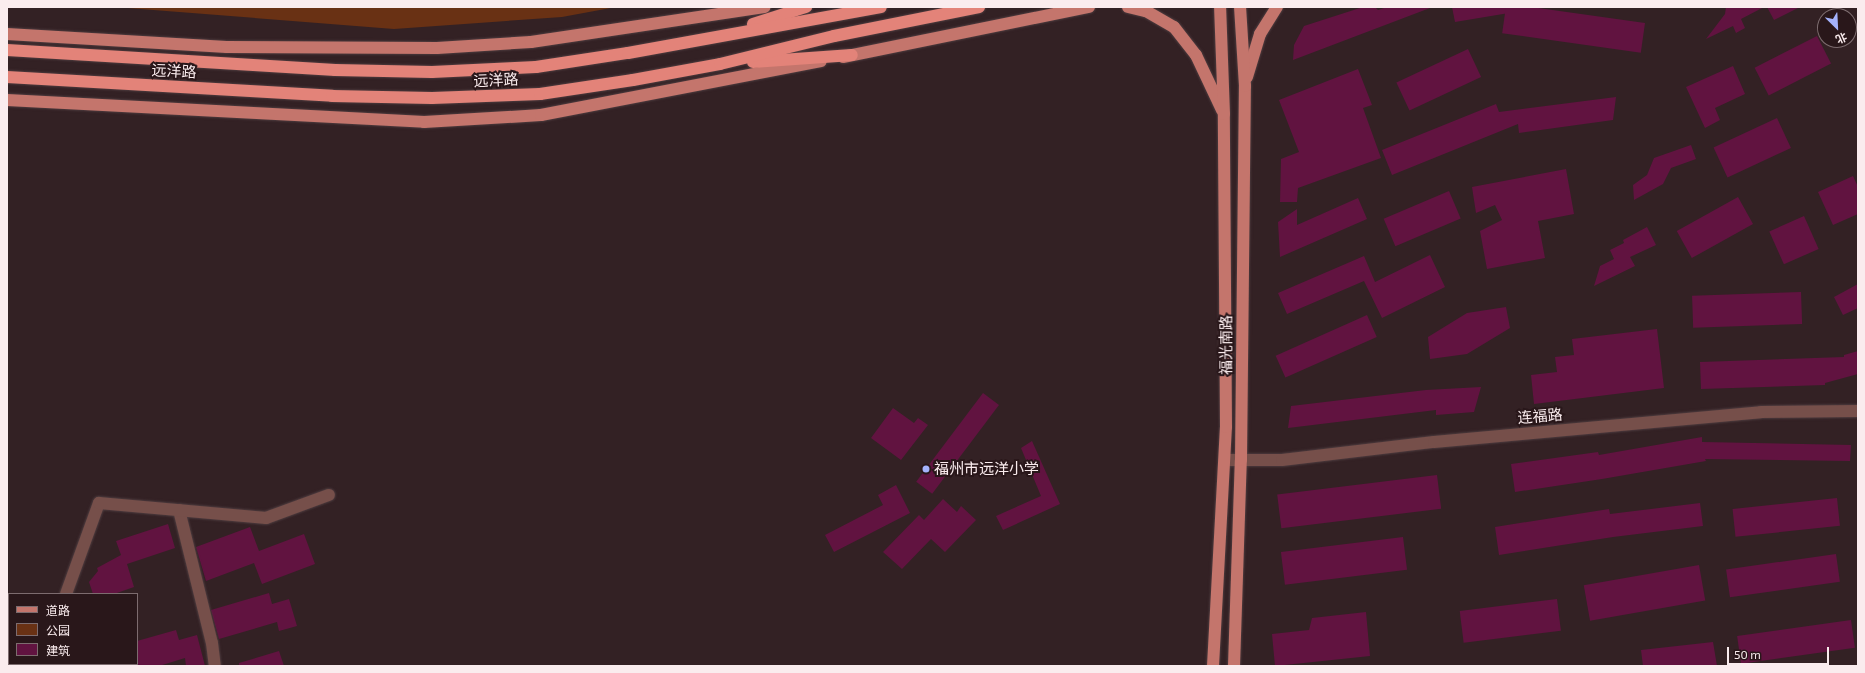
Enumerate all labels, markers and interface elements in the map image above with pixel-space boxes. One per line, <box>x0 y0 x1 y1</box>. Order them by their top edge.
north arrow <box>1817 8 1857 48</box>
text: 北 <box>1834 30 1849 47</box>
street label: 远洋路 <box>151 61 197 81</box>
street label: 远洋路 <box>473 70 519 90</box>
street label: 福光南路 <box>1217 315 1235 375</box>
street label: 连福路 <box>1517 405 1563 427</box>
place label: 福州市远洋小学 <box>934 460 1039 478</box>
marker: 福州市远洋小学 <box>921 464 931 474</box>
legend <box>8 593 138 665</box>
text: 道路 <box>46 603 70 617</box>
text: 公园 <box>46 623 70 637</box>
scale bar <box>1729 639 1831 665</box>
text: 建筑 <box>46 643 70 657</box>
text: 50 m <box>1734 647 1761 661</box>

